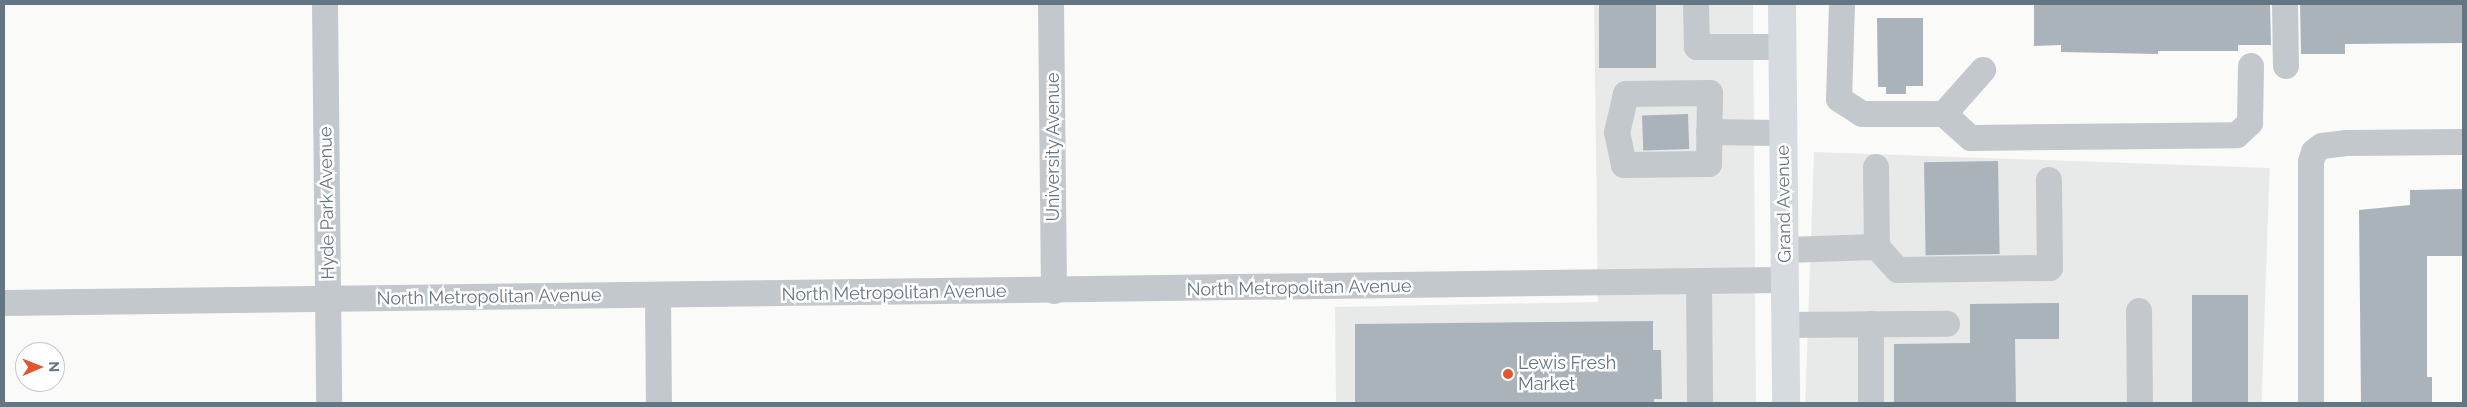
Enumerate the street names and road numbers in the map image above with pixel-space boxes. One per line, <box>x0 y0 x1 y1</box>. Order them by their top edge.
street label: University Avenue <box>1042 72 1064 222</box>
street label: Hyde Park Avenue <box>315 126 339 280</box>
street label: Grand Avenue <box>1772 145 1796 263</box>
street label: North Metropolitan Avenue <box>1186 275 1412 301</box>
street label: North Metropolitan Avenue <box>781 280 1007 306</box>
street label: North Metropolitan Avenue <box>376 284 602 310</box>

